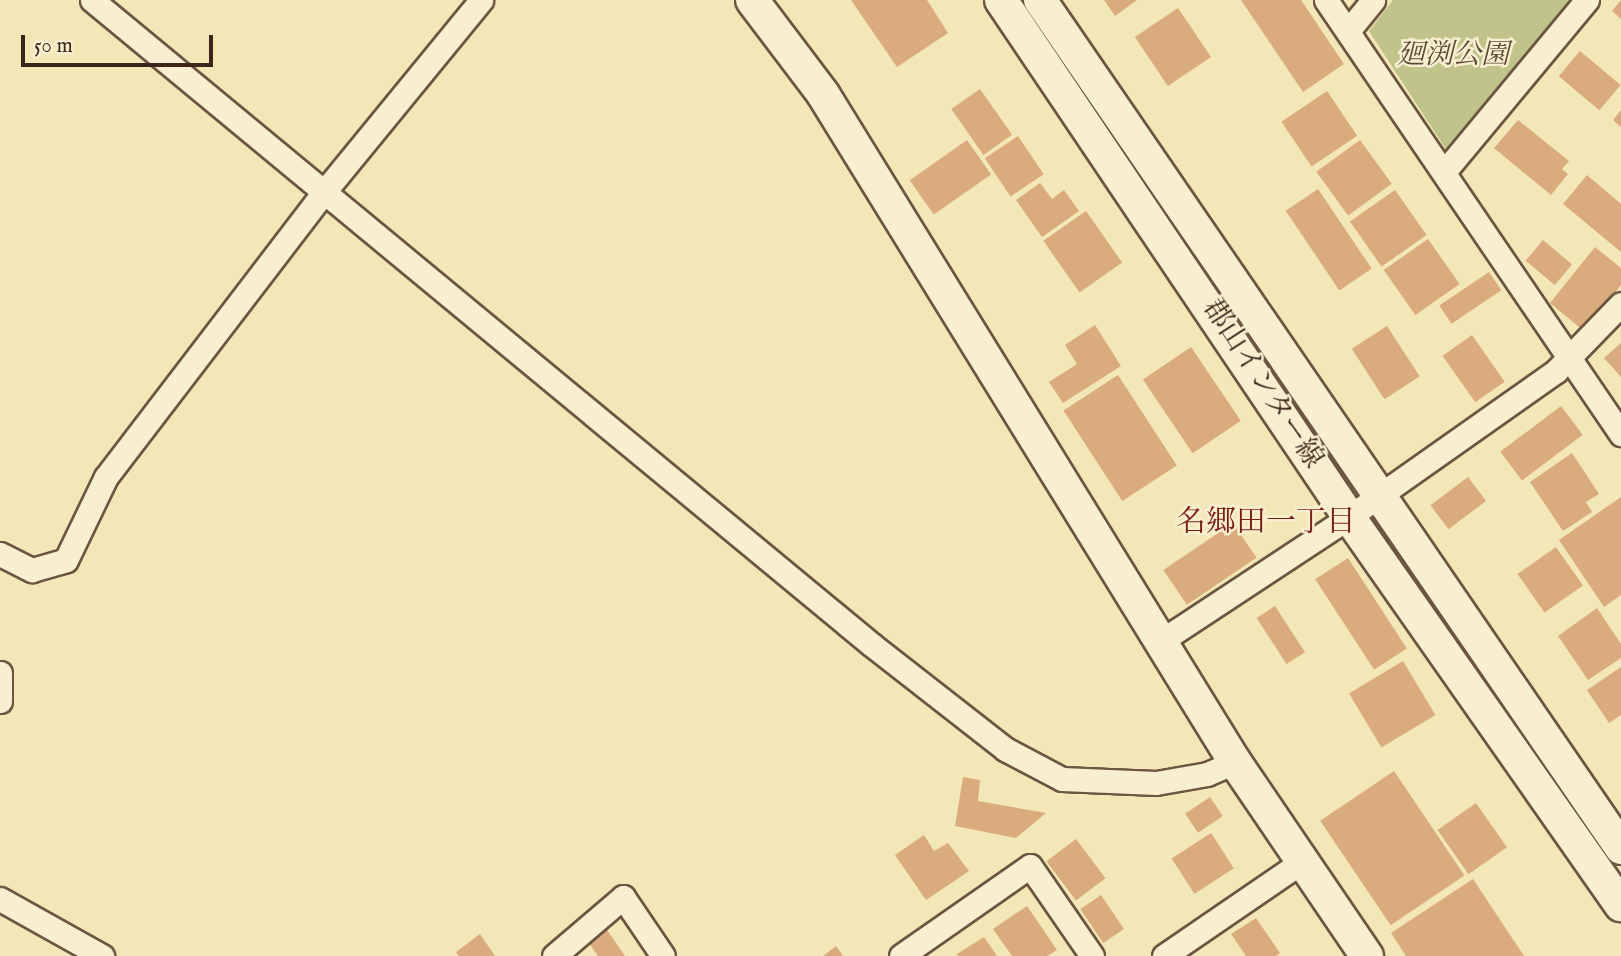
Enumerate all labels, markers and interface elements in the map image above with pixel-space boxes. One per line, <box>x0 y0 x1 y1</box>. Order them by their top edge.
scale bar <box>24 21 217 65</box>
text: 50 m <box>34 33 73 60</box>
park label: 廻渕公園 <box>1397 39 1509 73</box>
street label: 郡山インター線 <box>1195 293 1329 475</box>
district label: 名郷田一丁目 <box>1176 505 1356 541</box>

